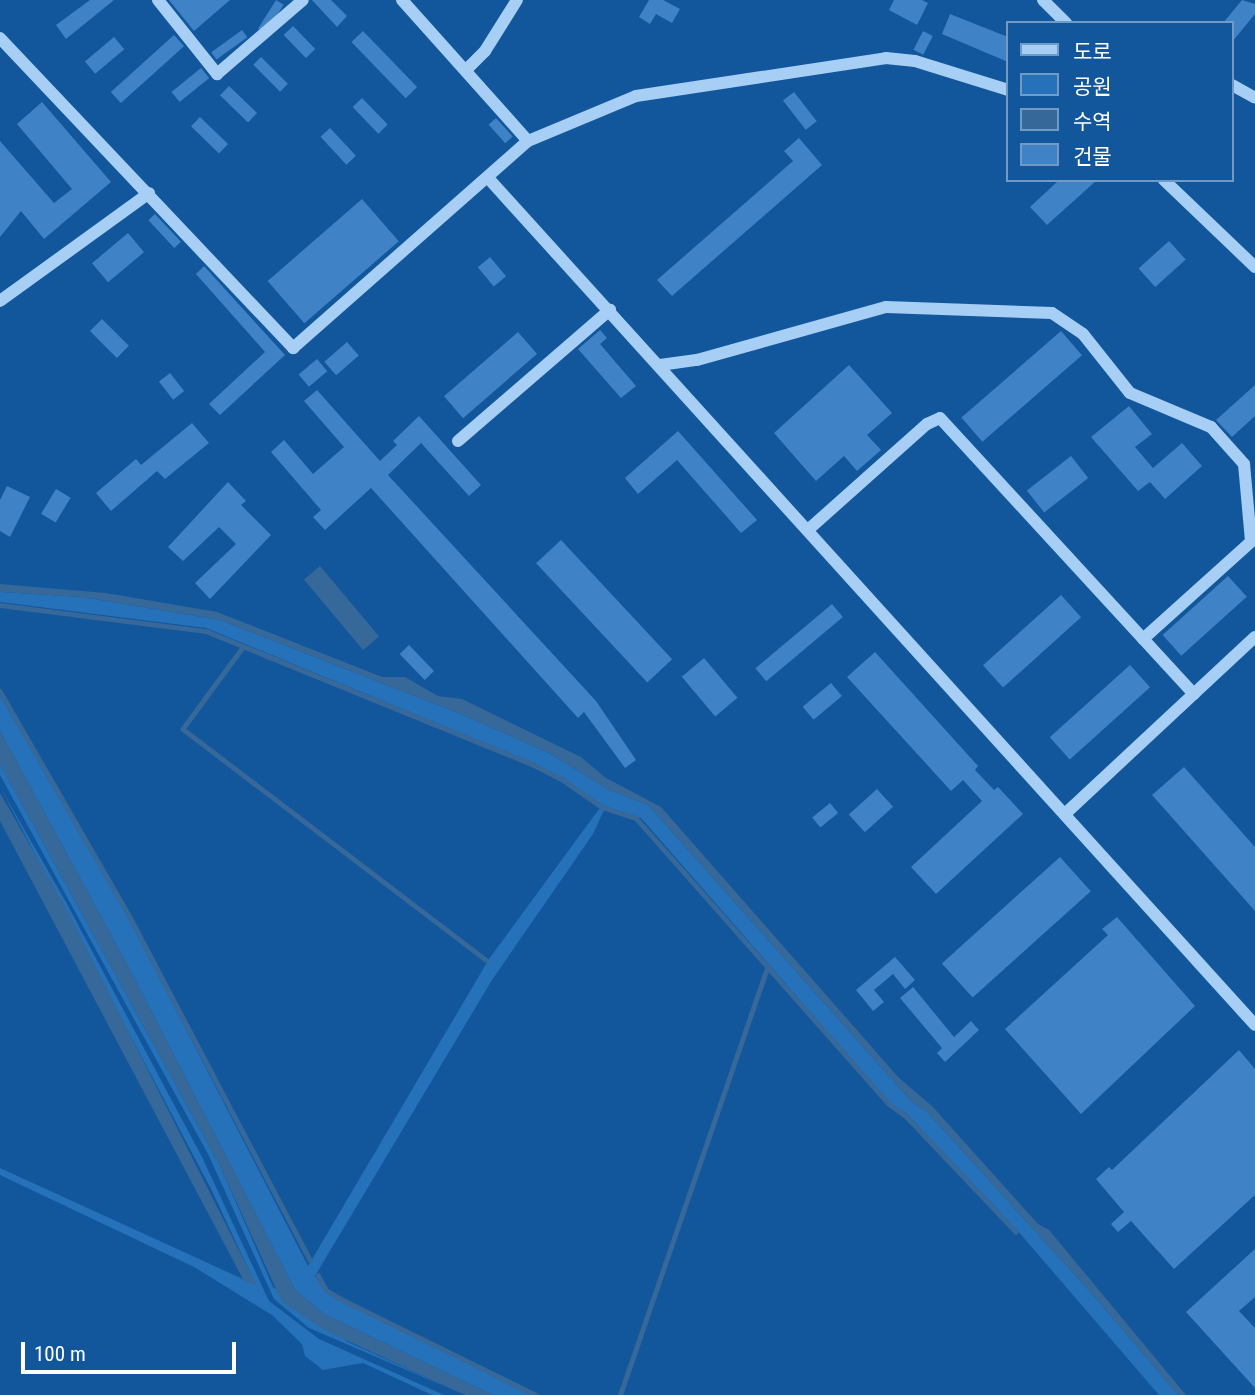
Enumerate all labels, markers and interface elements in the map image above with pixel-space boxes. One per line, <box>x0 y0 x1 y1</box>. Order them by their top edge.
legend <box>1006 21 1234 182</box>
text: 도로 <box>1073 40 1112 64</box>
text: 공원 <box>1073 75 1112 99</box>
text: 수역 <box>1073 110 1112 134</box>
text: 건물 <box>1073 145 1112 169</box>
scale bar <box>24 1328 240 1372</box>
text: 100 m <box>34 1342 86 1366</box>

